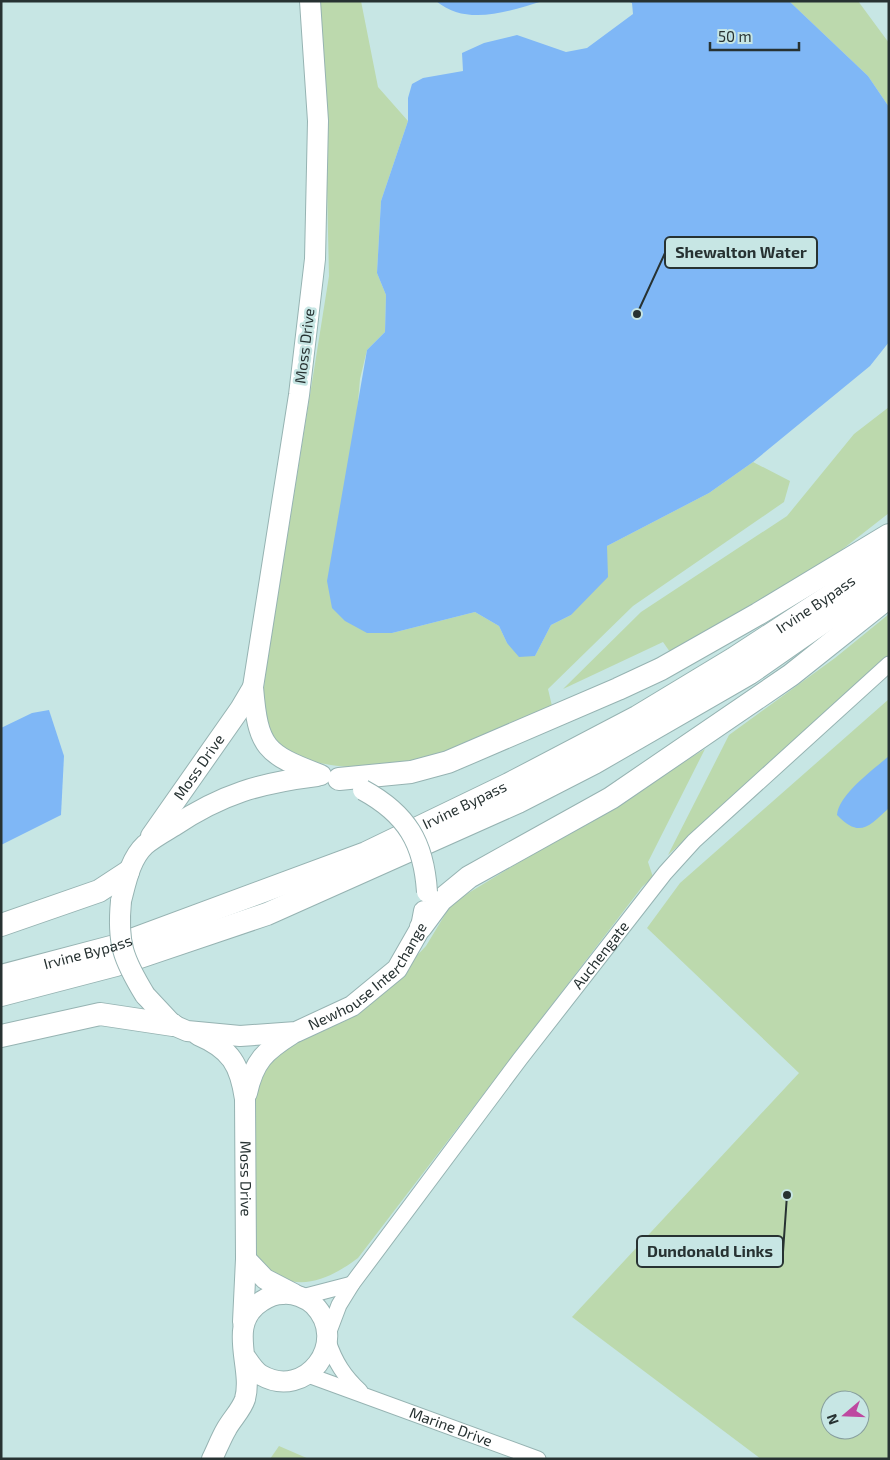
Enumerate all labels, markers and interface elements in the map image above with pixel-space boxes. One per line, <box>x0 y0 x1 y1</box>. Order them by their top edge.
scale bar <box>710 20 799 52</box>
text: 50 m <box>718 27 752 45</box>
callout: Shewalton Water <box>665 237 817 268</box>
text: Shewalton Water <box>675 242 807 261</box>
street label: Moss Drive <box>290 307 318 385</box>
street label: Irvine Bypass <box>772 571 858 636</box>
street label: Moss Drive <box>169 730 228 803</box>
street label: Irvine Bypass <box>419 777 509 832</box>
street label: Auchengate <box>568 917 632 992</box>
street label: Newhouse Interchange <box>305 919 430 1033</box>
street label: Irvine Bypass <box>41 930 134 972</box>
street label: Moss Drive <box>237 1141 256 1217</box>
callout: Dundonald Links <box>637 1236 783 1267</box>
text: Dundonald Links <box>647 1241 773 1260</box>
north arrow <box>820 1390 870 1440</box>
street label: Marine Drive <box>407 1403 495 1450</box>
text: N <box>823 1412 842 1427</box>

